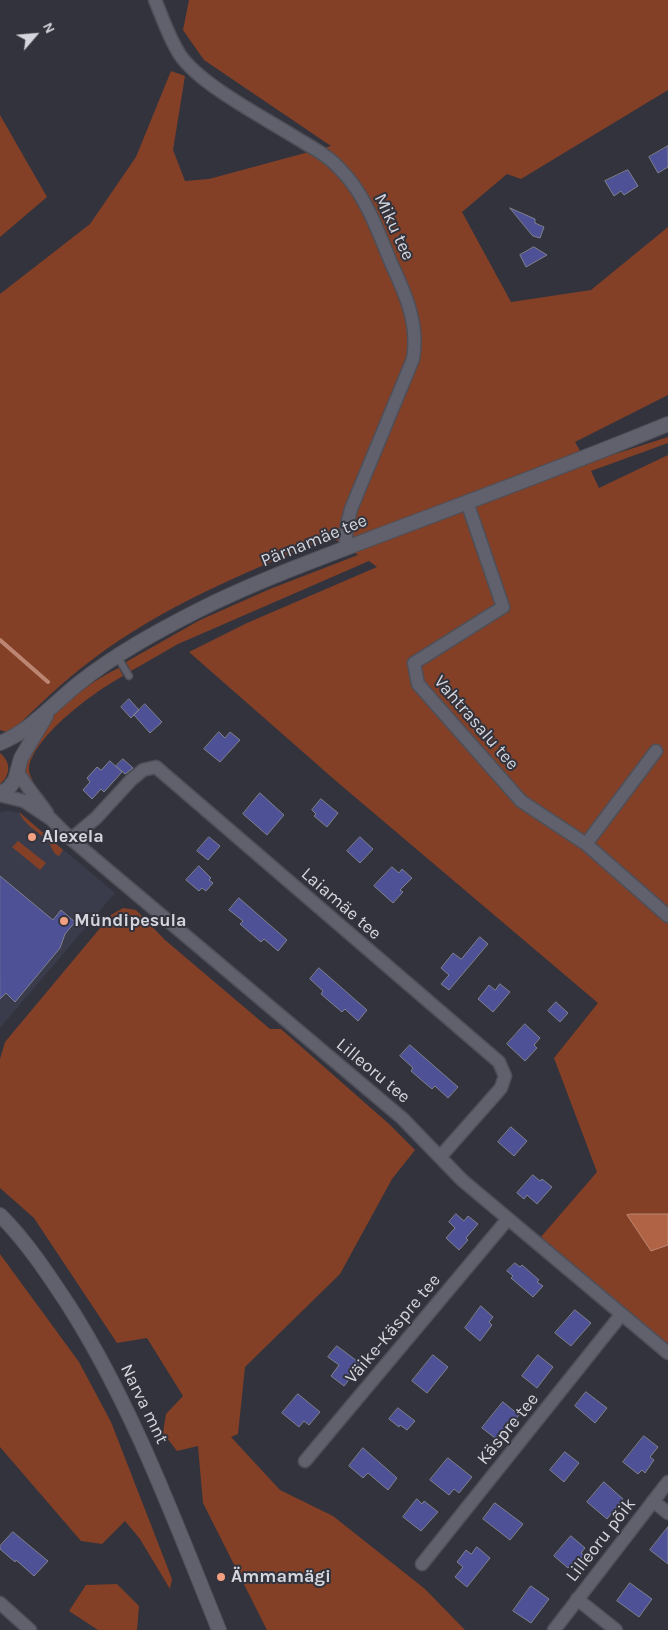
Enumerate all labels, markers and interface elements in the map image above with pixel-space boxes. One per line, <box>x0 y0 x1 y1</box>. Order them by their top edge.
north arrow <box>10 10 60 60</box>
text: N <box>39 20 59 36</box>
street label: Miku tee <box>369 190 419 264</box>
street label: Pärnamäe tee <box>258 510 370 572</box>
street label: Vahtrasalu tee <box>429 671 523 775</box>
place label: Alexela <box>42 826 104 848</box>
marker: Alexela <box>26 831 38 843</box>
street label: Laiamäe tee <box>297 863 385 945</box>
place label: Mündipesula <box>74 910 187 932</box>
marker: Mündipesula <box>58 915 70 927</box>
street label: Lilleoru tee <box>332 1034 414 1108</box>
street label: Väike-Käspre tee <box>341 1270 445 1388</box>
street label: Narva mnt <box>115 1360 173 1448</box>
street label: Käspre tee <box>473 1389 543 1469</box>
street label: Lilleoru põik <box>562 1494 640 1586</box>
place label: Ämmamägi <box>231 1566 331 1588</box>
marker: Ämmamägi <box>215 1571 227 1583</box>

